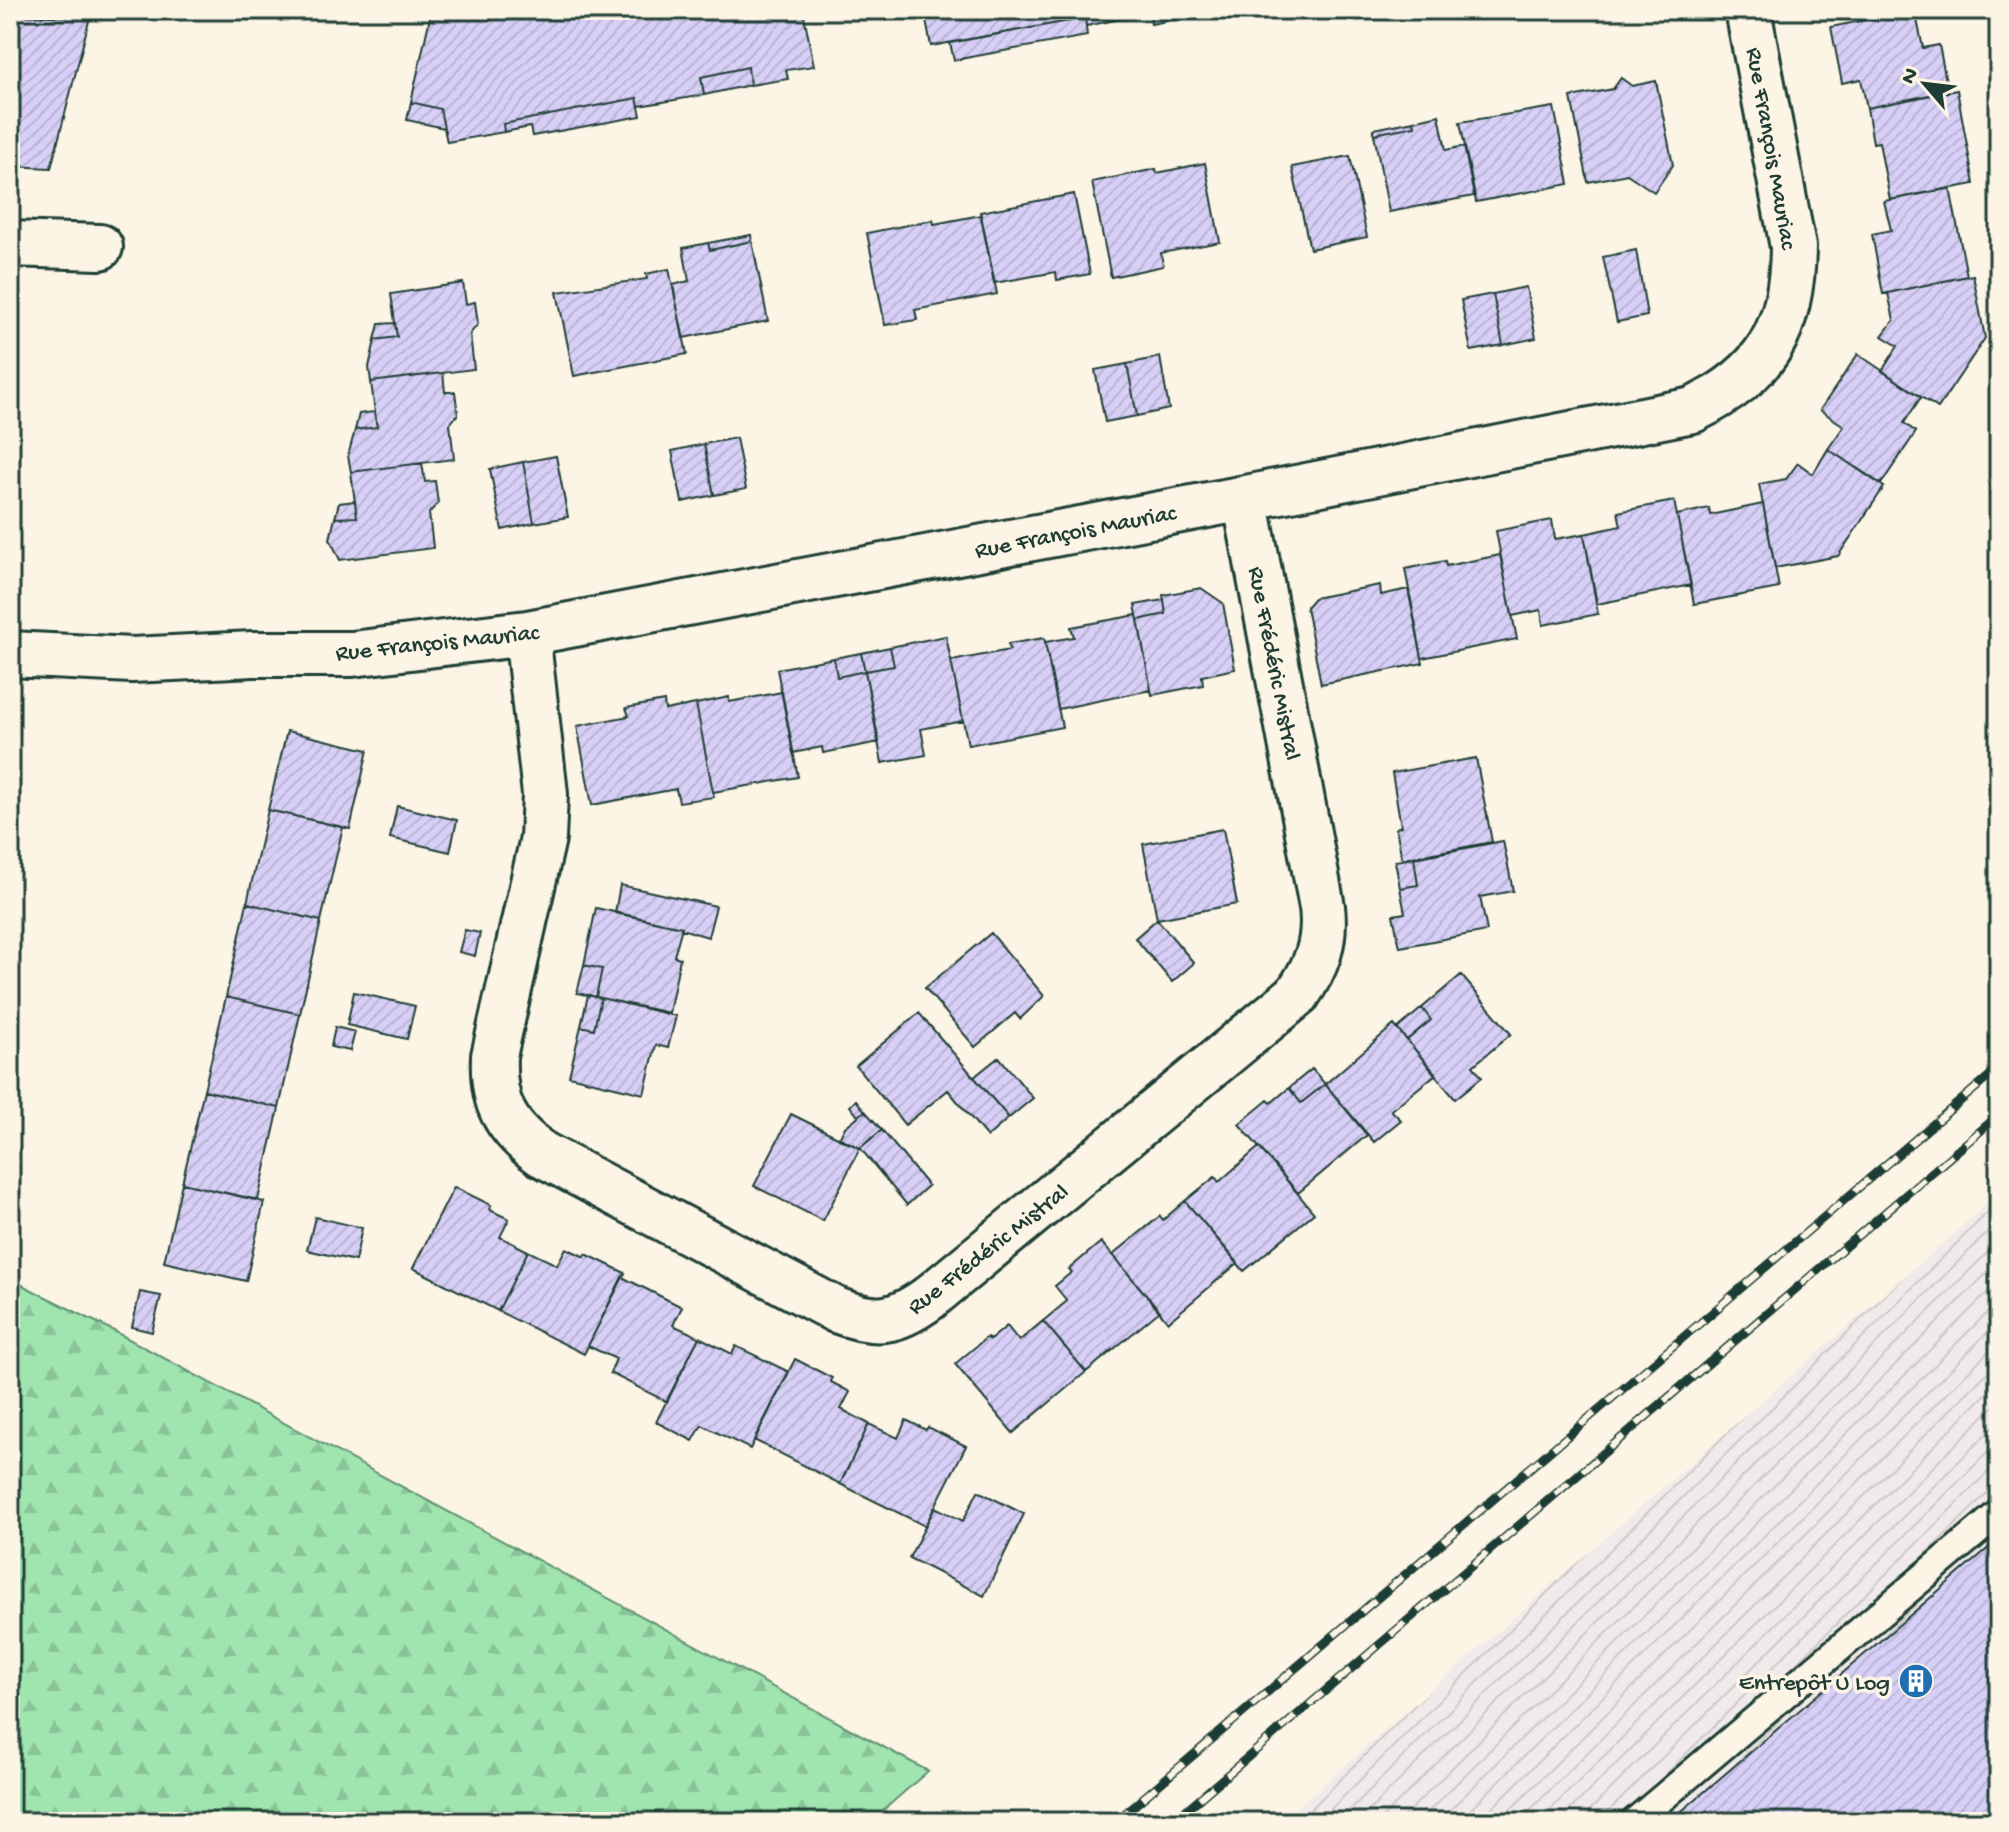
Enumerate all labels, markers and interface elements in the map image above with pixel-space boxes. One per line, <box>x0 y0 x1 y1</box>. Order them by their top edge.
north arrow <box>1885 44 1965 124</box>
street label: Rue François Mauriac <box>1738 46 1802 252</box>
text: N <box>1896 64 1926 89</box>
street label: Rue François Mauriac <box>973 500 1179 567</box>
street label: Rue Frédéric Mistral <box>1240 564 1306 763</box>
street label: Rue François Mauriac <box>334 619 541 670</box>
street label: Rue Frédéric Mistral <box>903 1179 1076 1323</box>
building icon: Entrepôt U Log <box>1897 1662 1935 1700</box>
place label: Entrepôt U Log <box>1739 1670 1890 1699</box>

